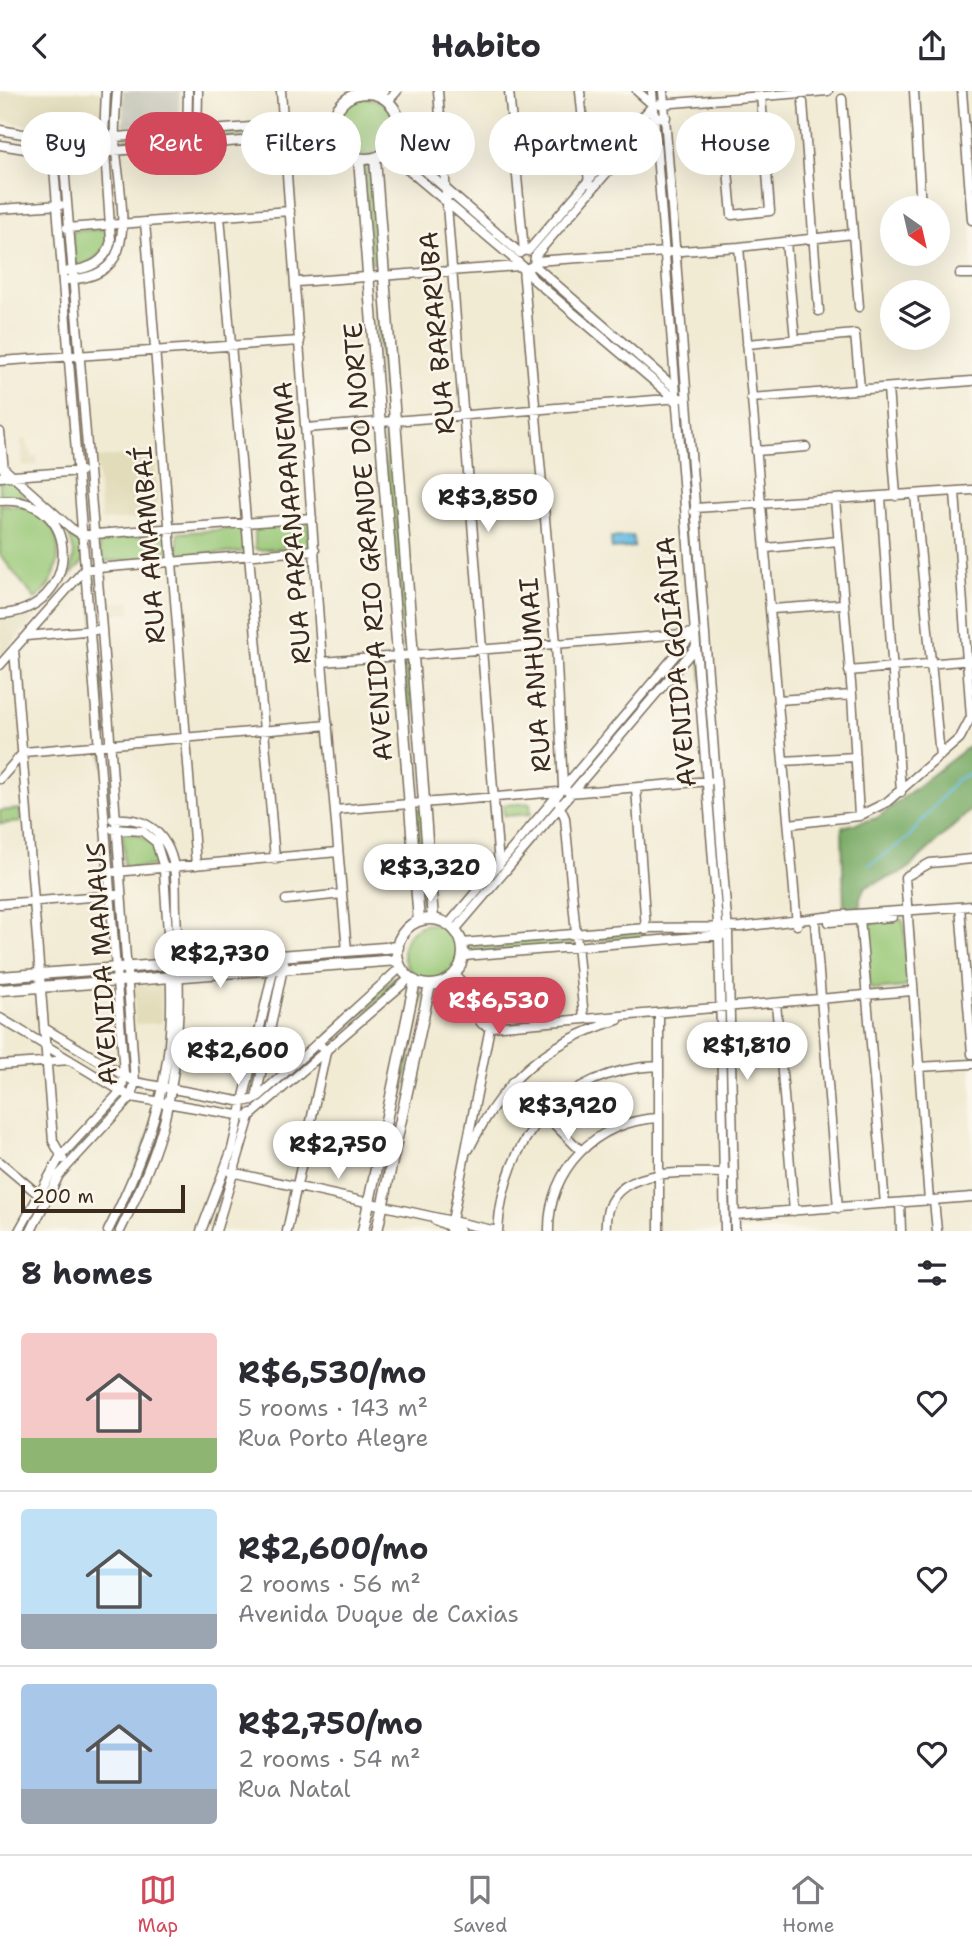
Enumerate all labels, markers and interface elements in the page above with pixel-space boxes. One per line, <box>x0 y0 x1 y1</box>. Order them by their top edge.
text: Habito <box>431 24 541 67</box>
icon: back <box>21 27 59 65</box>
icon: share <box>913 27 951 65</box>
chip: Buy <box>21 112 111 175</box>
chip: Rent <box>125 112 227 175</box>
chip: Filters <box>241 112 361 175</box>
chip: New <box>375 112 475 175</box>
chip: Apartment <box>489 112 662 175</box>
chip: House <box>676 112 795 175</box>
north arrow <box>880 196 950 266</box>
map controls <box>880 196 950 350</box>
street label: RUA BARARUBA <box>410 230 463 436</box>
button: layers <box>880 280 950 350</box>
street label: AVENIDA RIO GRANDE DO NORTE <box>335 321 400 763</box>
street label: RUA PARANAPANEMA <box>264 380 319 666</box>
street label: RUA AMAMBAÍ <box>124 445 173 645</box>
pin: R$3,850 <box>423 475 553 534</box>
text: R$3,850 <box>438 482 538 512</box>
street label: AVENIDA GOIÂNIA <box>647 535 704 789</box>
street label: RUA ANHUMAI <box>510 576 559 774</box>
street label: AVENIDA MANAUS <box>78 841 125 1087</box>
pin: R$3,320 <box>365 845 495 904</box>
text: R$3,320 <box>379 852 481 882</box>
pin: R$2,730 <box>155 930 285 990</box>
text: R$2,730 <box>170 938 270 968</box>
pin: R$6,530 <box>434 977 564 1037</box>
text: R$6,530 <box>449 985 549 1015</box>
pin: R$1,810 <box>682 1023 812 1082</box>
pin: R$2,600 <box>173 1027 303 1087</box>
text: R$1,810 <box>703 1030 791 1060</box>
text: R$2,600 <box>187 1035 289 1065</box>
pin: R$3,920 <box>503 1083 633 1142</box>
text: R$3,920 <box>519 1090 617 1120</box>
pin: R$2,750 <box>273 1121 403 1181</box>
text: R$2,750 <box>289 1129 387 1159</box>
scale bar <box>21 1182 186 1214</box>
text: 200 m <box>32 1184 94 1209</box>
text: 8 homes <box>21 1253 153 1294</box>
icon: filters <box>913 1254 951 1292</box>
text: R$6,530/mo <box>238 1352 427 1393</box>
icon: home <box>77 1361 161 1445</box>
icon: heart <box>913 1384 951 1422</box>
text: 5 rooms · 143 m² <box>238 1393 428 1423</box>
text: Rua Porto Alegre <box>238 1423 428 1453</box>
text: R$2,600/mo <box>238 1528 428 1569</box>
icon: home <box>77 1537 161 1621</box>
icon: heart <box>913 1560 951 1598</box>
text: 2 rooms · 56 m² <box>238 1569 421 1599</box>
text: Avenida Duque de Caxias <box>238 1599 519 1629</box>
text: R$2,750/mo <box>238 1703 423 1744</box>
icon: home <box>77 1712 161 1796</box>
icon: heart <box>913 1735 951 1773</box>
text: 2 rooms · 54 m² <box>238 1744 421 1774</box>
text: Rua Natal <box>238 1774 350 1804</box>
tab: Map <box>138 1871 178 1938</box>
tab: Saved <box>453 1871 507 1938</box>
tab: Home <box>782 1871 834 1938</box>

